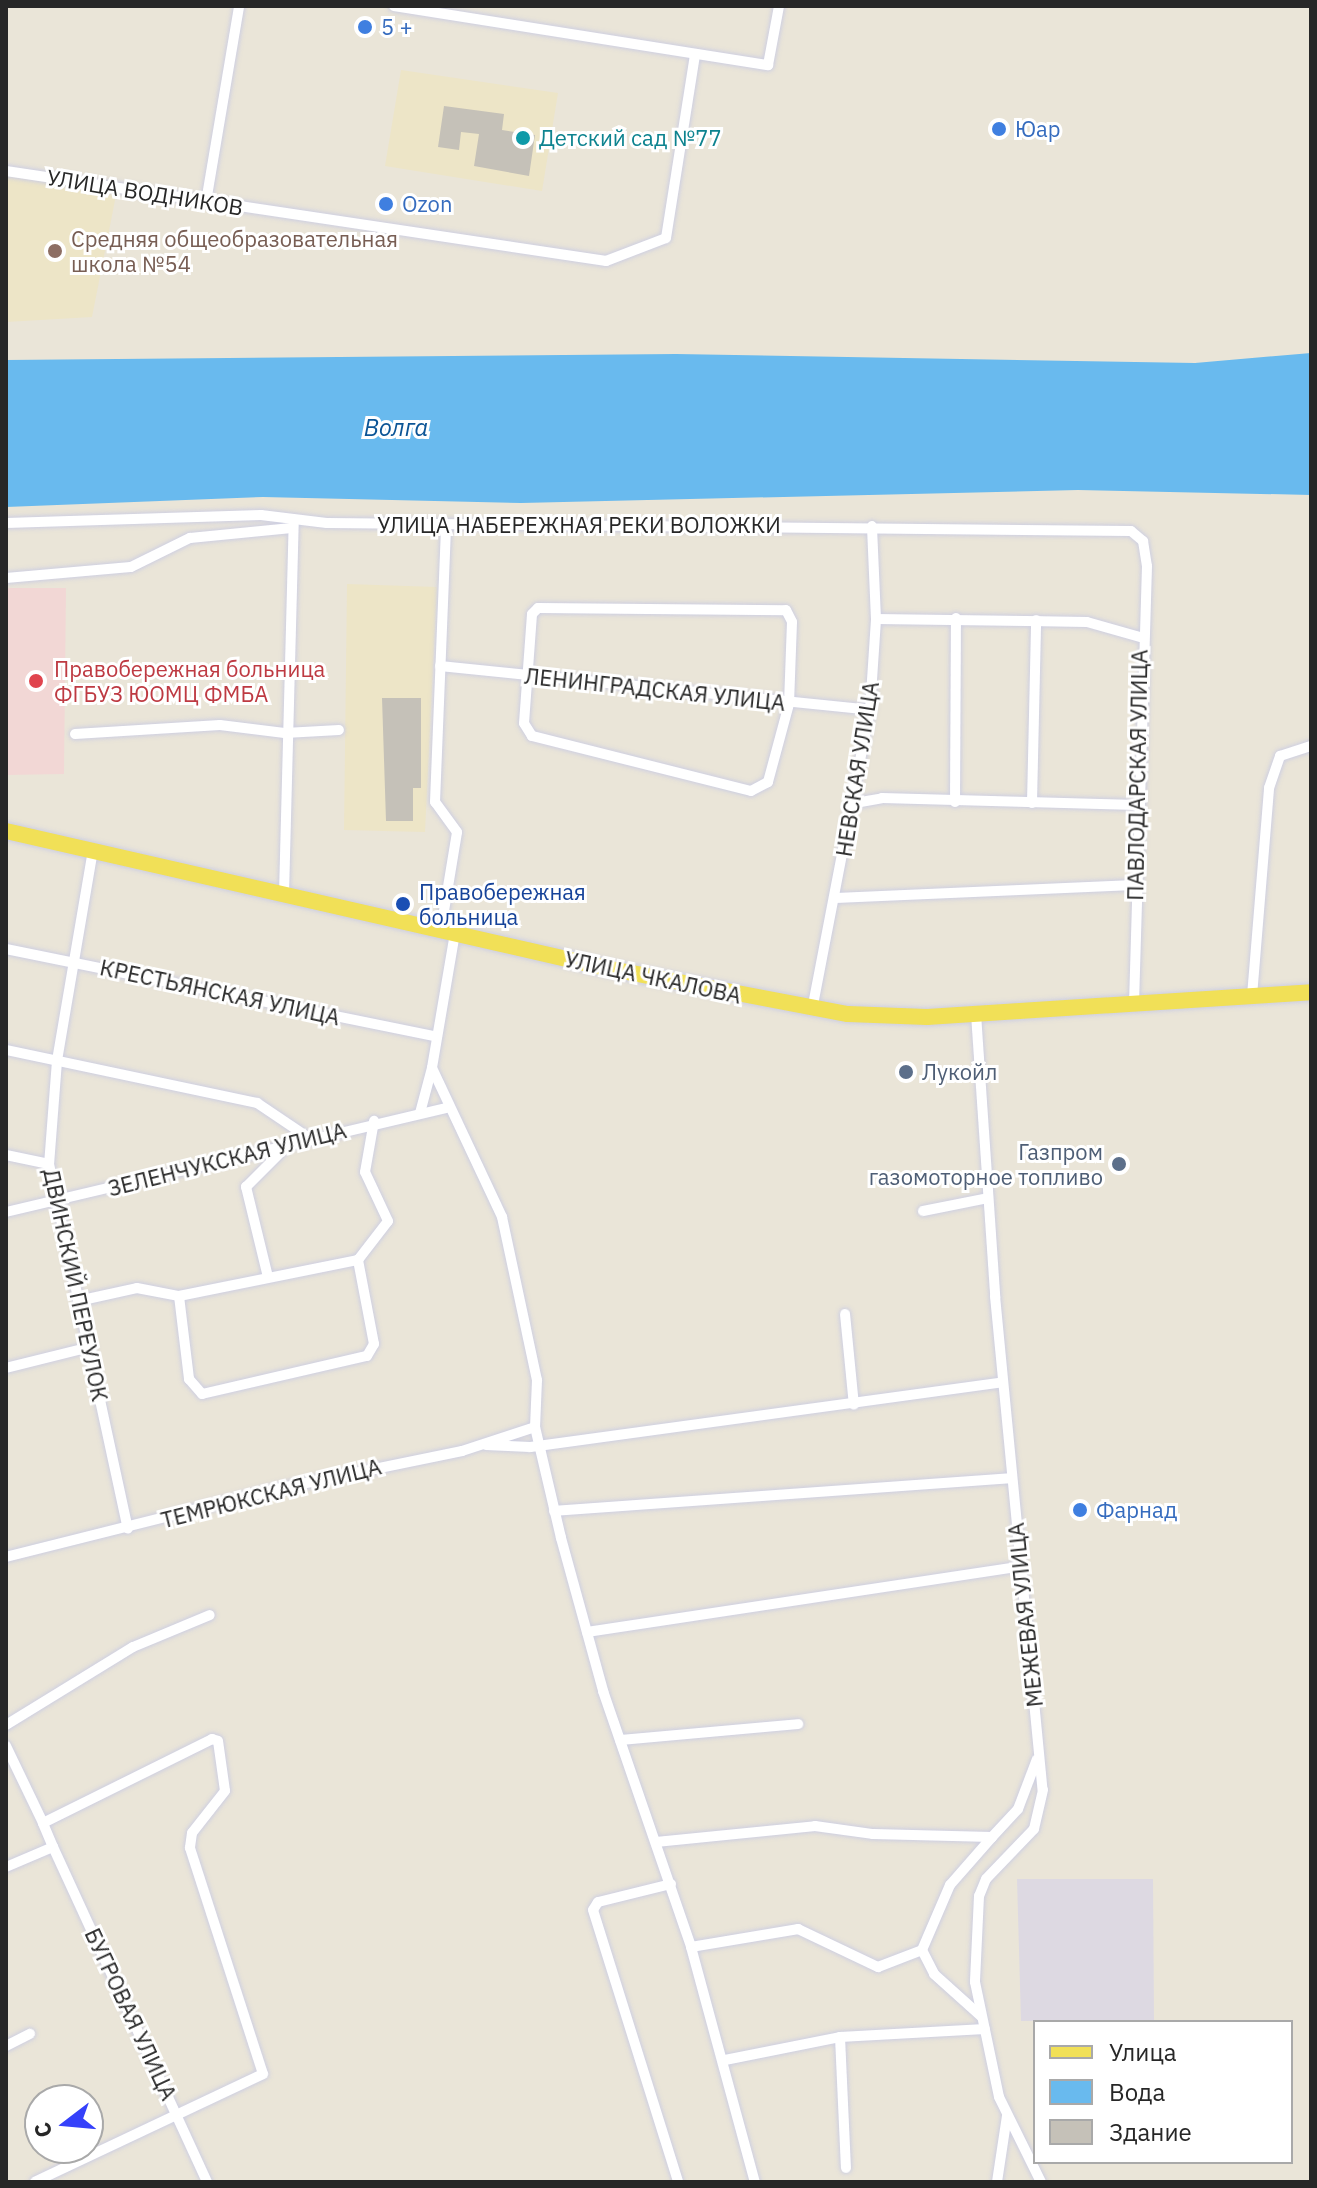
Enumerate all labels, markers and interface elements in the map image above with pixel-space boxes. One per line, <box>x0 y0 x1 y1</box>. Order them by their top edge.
place label: 5 + <box>381 14 413 40</box>
marker: 5 + <box>356 18 374 36</box>
place label: Юар <box>1015 116 1061 142</box>
marker: Юар <box>990 120 1008 138</box>
place label: Детский сад №77 <box>539 125 722 151</box>
marker: Детский сад №77 <box>514 129 532 147</box>
street label: УЛИЦА ВОДНИКОВ <box>45 163 245 221</box>
place label: Ozon <box>402 191 452 217</box>
marker: Ozon <box>377 195 395 213</box>
place label: Средняя общеобразовательная школа №54 <box>71 225 398 276</box>
marker: Средняя общеобразовательная школа №54 <box>46 242 64 260</box>
water label: Волга <box>364 414 428 442</box>
street label: УЛИЦА НАБЕРЕЖНАЯ РЕКИ ВОЛОЖКИ <box>377 512 781 538</box>
street label: ПАВЛОДАРСКАЯ УЛИЦА <box>1122 649 1152 901</box>
place label: Правобережная больница ФГБУЗ ЮОМЦ ФМБА <box>54 655 325 706</box>
street label: ЛЕНИНГРАДСКАЯ УЛИЦА <box>523 662 787 716</box>
marker: Правобережная больница ФГБУЗ ЮОМЦ ФМБА <box>25 670 47 692</box>
street label: НЕВСКАЯ УЛИЦА <box>830 679 884 859</box>
place label: Правобережная больница <box>419 878 586 930</box>
marker: Правобережная больница <box>394 895 412 913</box>
street label: УЛИЦА ЧКАЛОВА <box>562 945 744 1009</box>
street label: КРЕСТЬЯНСКАЯ УЛИЦА <box>98 954 342 1030</box>
place label: Лукойл <box>922 1059 997 1085</box>
marker: Лукойл <box>897 1063 915 1081</box>
street label: ЗЕЛЕНЧУКСКАЯ УЛИЦА <box>105 1117 349 1201</box>
place label: Газпром газомоторное топливо <box>869 1138 1103 1190</box>
marker: Газпром газомоторное топливо <box>1110 1155 1128 1173</box>
street label: ДВИНСКИЙ ПЕРЕУЛОК <box>38 1166 114 1404</box>
street label: ТЕМРЮКСКАЯ УЛИЦА <box>158 1453 384 1533</box>
place label: Фарнад <box>1096 1497 1177 1523</box>
marker: Фарнад <box>1071 1501 1089 1519</box>
street label: МЕЖЕВАЯ УЛИЦА <box>1002 1521 1048 1709</box>
street label: БУГРОВАЯ УЛИЦА <box>80 1924 182 2104</box>
legend <box>1033 2020 1293 2164</box>
text: Улица <box>1109 2036 1177 2068</box>
text: Вода <box>1109 2076 1165 2108</box>
north arrow <box>24 2084 104 2164</box>
text: Здание <box>1109 2116 1192 2148</box>
text: С <box>26 2119 58 2141</box>

